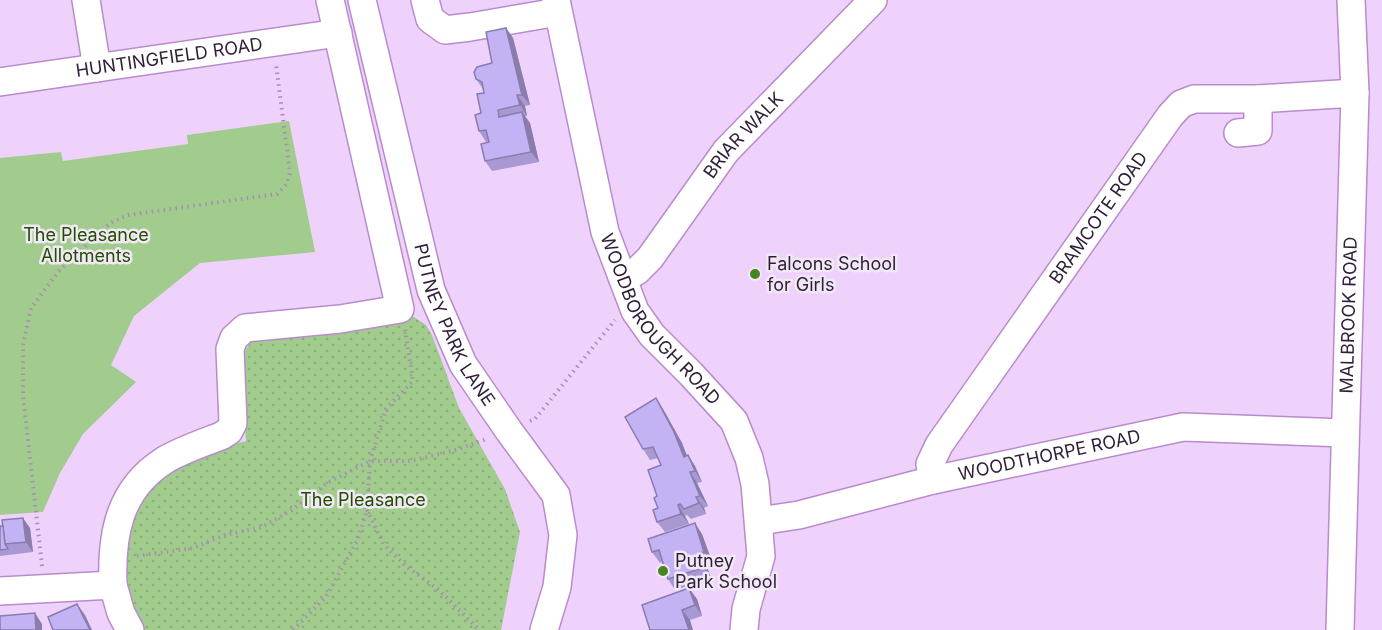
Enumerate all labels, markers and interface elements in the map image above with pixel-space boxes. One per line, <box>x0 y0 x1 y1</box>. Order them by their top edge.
street label: HUNTINGFIELD ROAD <box>74 33 264 81</box>
street label: BRIAR WALK <box>699 88 787 182</box>
street label: BRAMCOTE ROAD <box>1045 148 1152 287</box>
park label: The Pleasance Allotments <box>23 224 149 266</box>
street label: WOODBOROUGH ROAD <box>597 230 725 409</box>
street label: MALBROOK ROAD <box>1336 236 1361 394</box>
street label: PUTNEY PARK LANE <box>410 241 500 410</box>
place label: Falcons School for Girls <box>767 253 896 295</box>
marker: Falcons School for Girls <box>748 267 762 281</box>
street label: WOODTHORPE ROAD <box>956 425 1142 484</box>
park label: The Pleasance <box>300 489 426 510</box>
place label: Putney Park School <box>675 550 777 592</box>
marker: Putney Park School <box>656 564 670 578</box>

